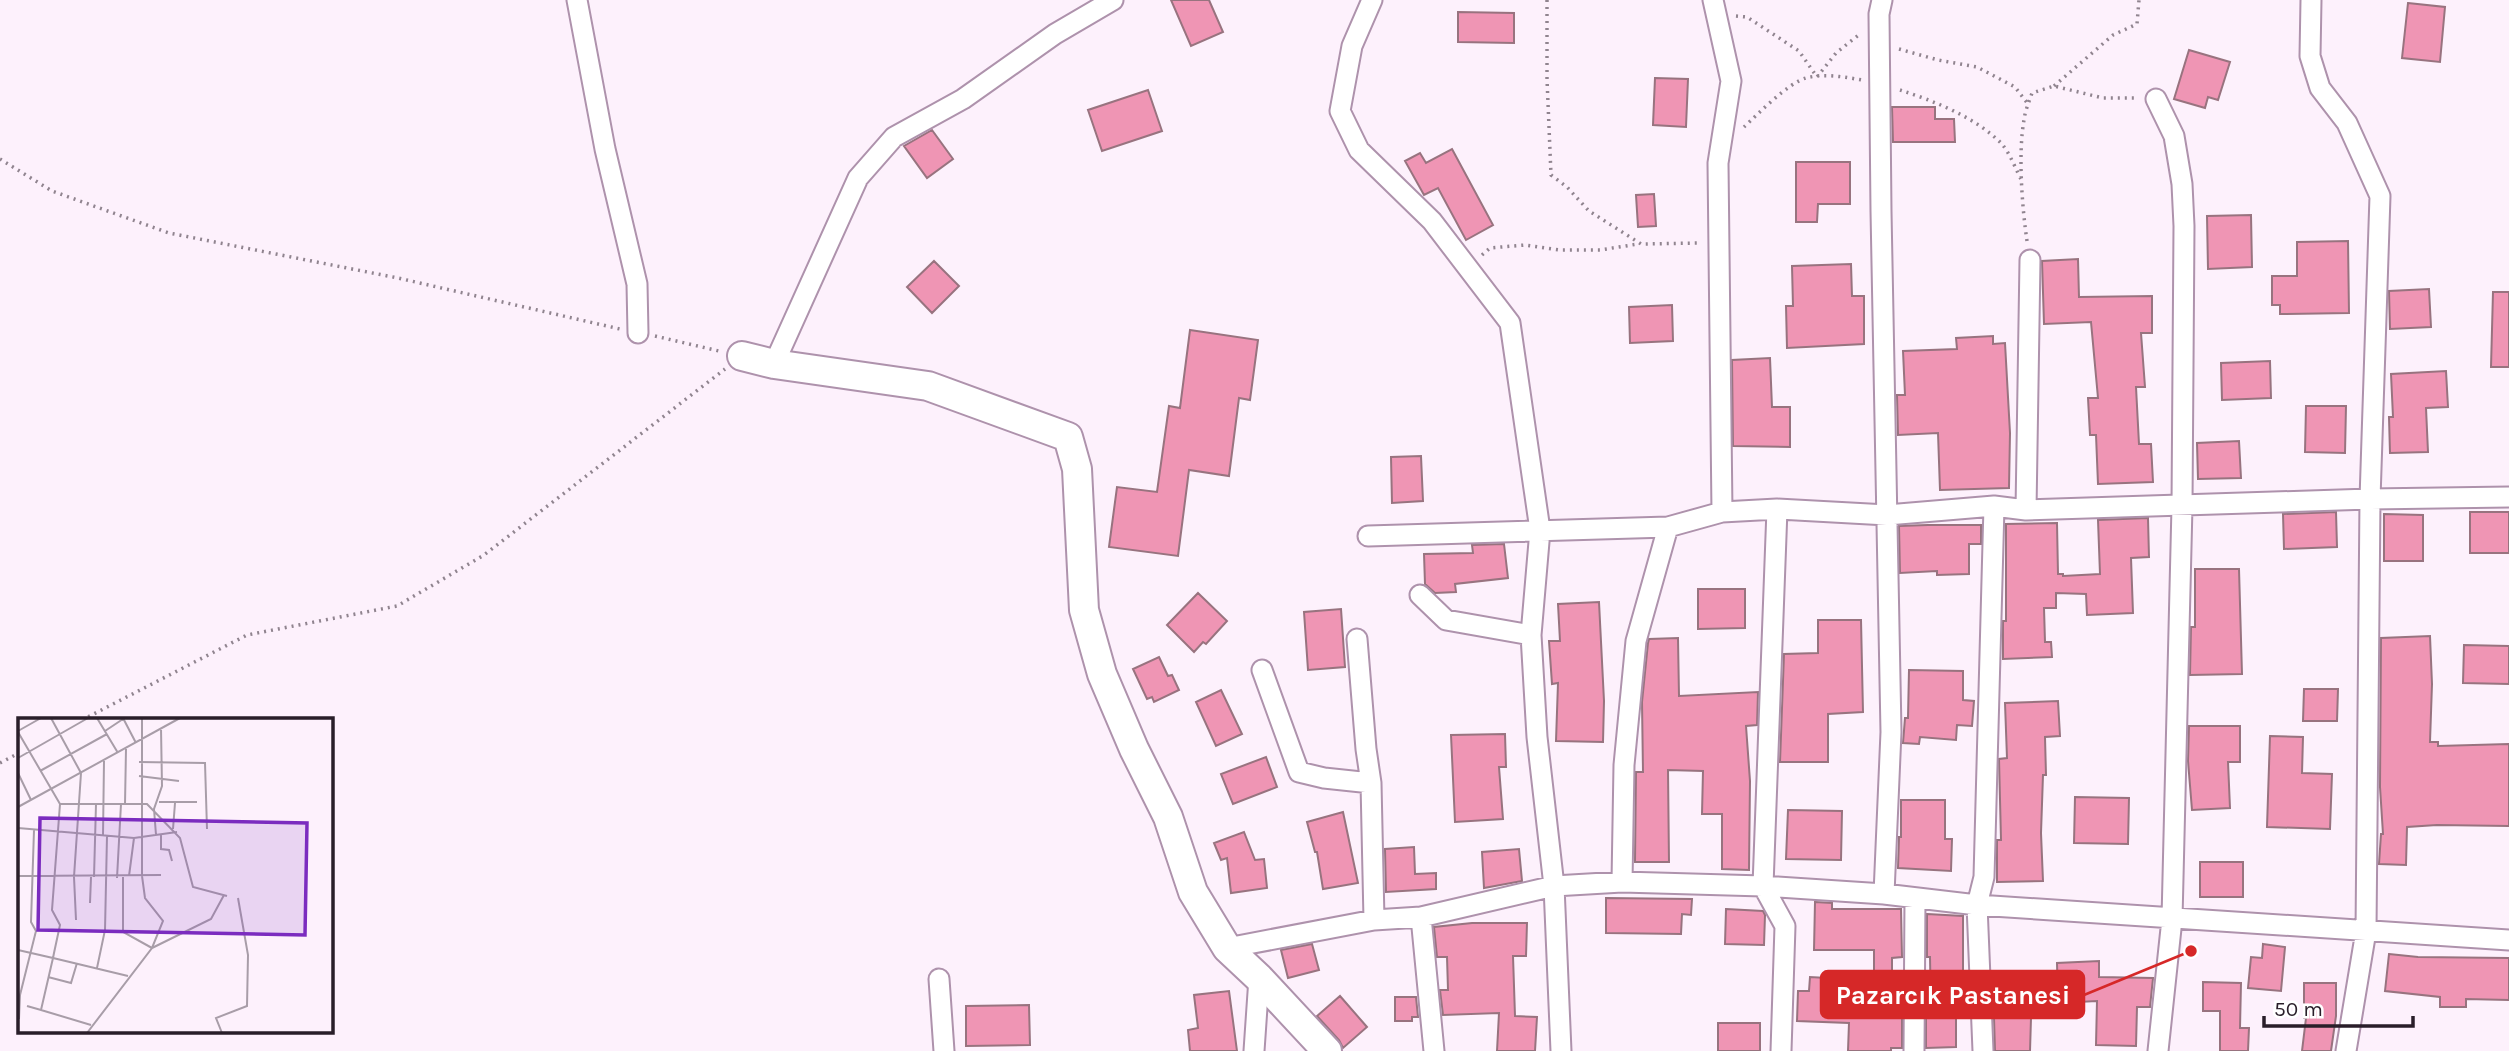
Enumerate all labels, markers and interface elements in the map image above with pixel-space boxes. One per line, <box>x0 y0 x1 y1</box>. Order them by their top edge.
inset map <box>18 718 332 1034</box>
callout: Pazarcık Pastanesi <box>1821 971 2084 1018</box>
text: Pazarcık Pastanesi <box>1836 980 2070 1011</box>
scale bar <box>2264 984 2413 1028</box>
text: 50 m <box>2274 997 2323 1021</box>

